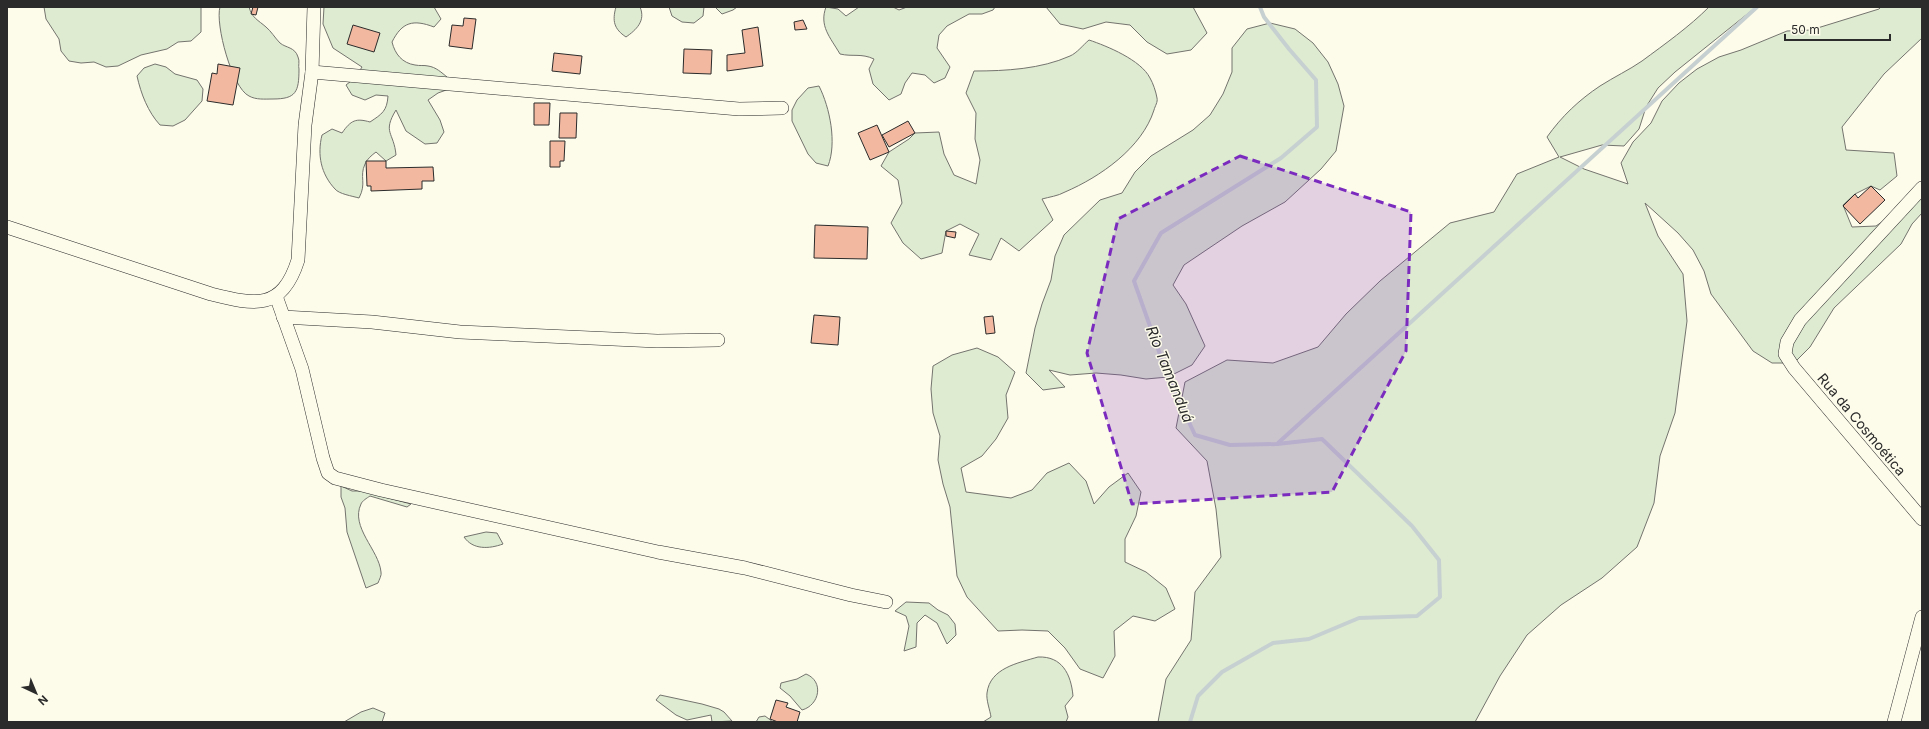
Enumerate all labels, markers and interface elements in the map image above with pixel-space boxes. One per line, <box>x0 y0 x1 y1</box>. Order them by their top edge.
scale bar <box>1785 16 1890 42</box>
text: 50 m <box>1791 22 1820 37</box>
water label: Rio Tamanduá <box>1142 323 1198 425</box>
street label: Rua da Cosmoética <box>1814 369 1910 479</box>
north arrow <box>16 673 56 713</box>
text: N <box>35 692 51 708</box>

